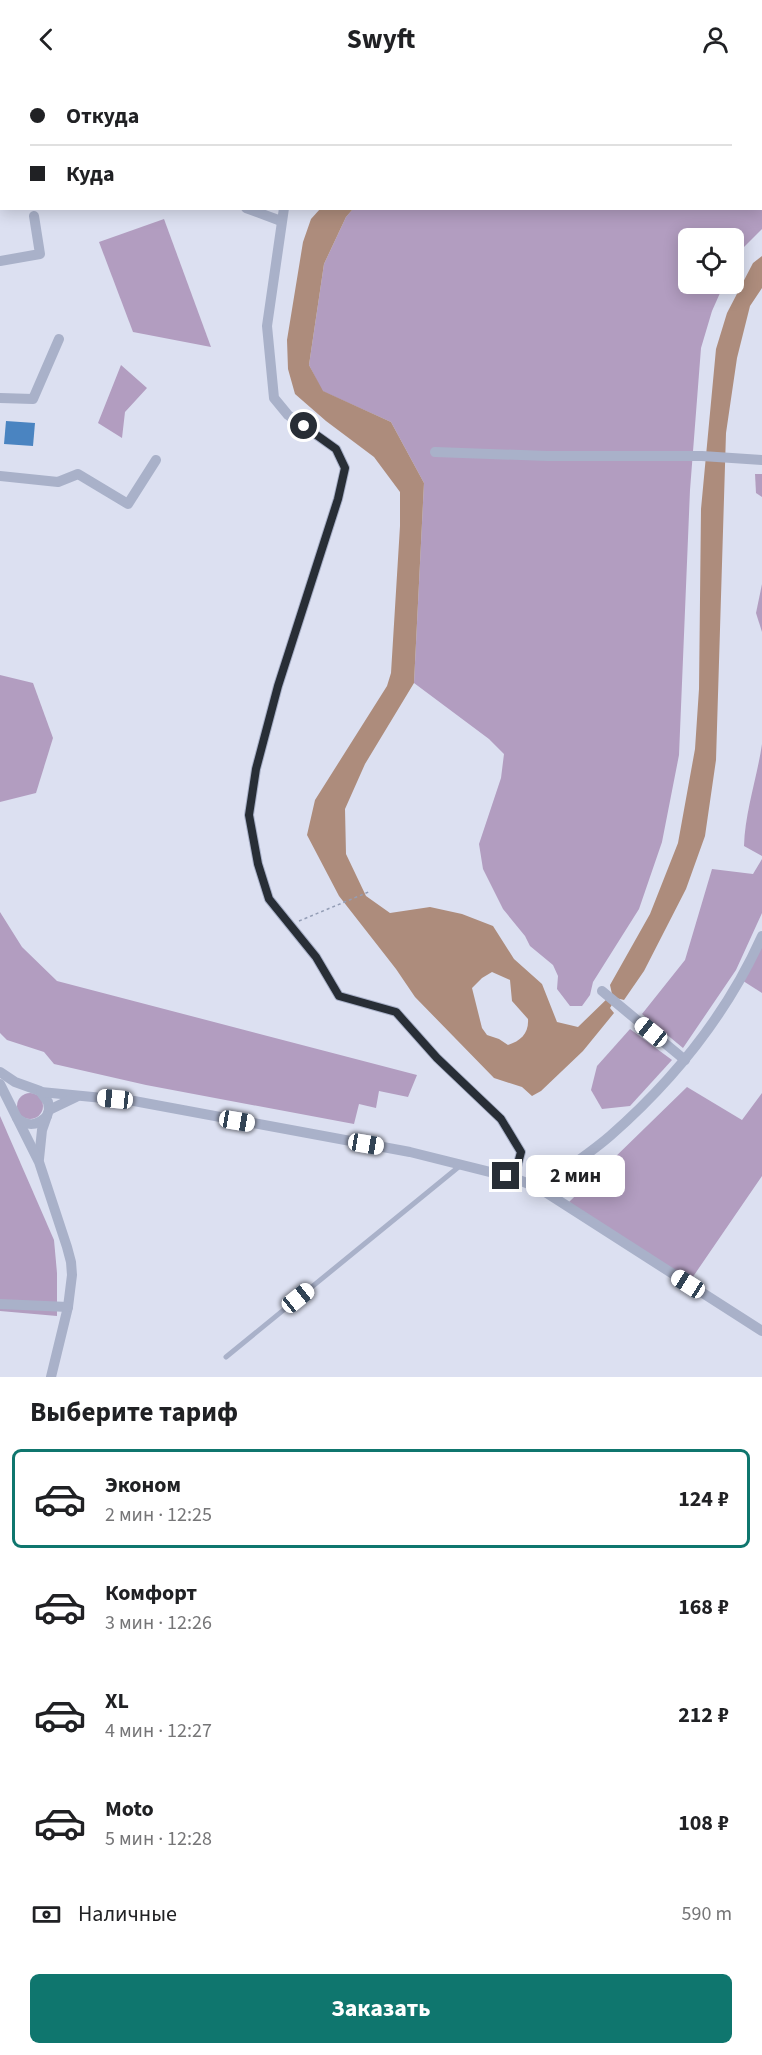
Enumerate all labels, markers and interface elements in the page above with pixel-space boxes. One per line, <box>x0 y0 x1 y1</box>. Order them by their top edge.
text: Swyft <box>347 20 415 59</box>
icon: back <box>30 23 63 56</box>
icon: person <box>699 23 732 56</box>
text: Откуда <box>66 100 139 132</box>
text: Куда <box>66 158 115 190</box>
map controls <box>678 228 744 294</box>
button: locate <box>678 228 744 294</box>
route start <box>290 412 317 439</box>
car <box>631 1014 671 1050</box>
car <box>96 1088 134 1110</box>
car <box>218 1109 256 1133</box>
car <box>347 1132 385 1156</box>
callout: 2 мин <box>527 1155 626 1197</box>
route end <box>492 1162 519 1189</box>
text: 2 мин <box>550 1162 601 1190</box>
car <box>668 1267 708 1301</box>
car <box>278 1280 318 1316</box>
text: Выберите тариф <box>30 1393 238 1432</box>
text: Эконом <box>105 1469 181 1501</box>
icon: car <box>33 1472 87 1526</box>
text: 124 ₽ <box>678 1483 729 1515</box>
text: 2 мин · 12:25 <box>105 1501 212 1529</box>
text: Комфорт <box>105 1577 197 1609</box>
icon: car <box>33 1580 87 1634</box>
text: 168 ₽ <box>678 1591 729 1623</box>
text: 3 мин · 12:26 <box>105 1609 212 1637</box>
text: XL <box>105 1685 129 1717</box>
icon: car <box>33 1688 87 1742</box>
text: 212 ₽ <box>678 1699 729 1731</box>
text: 4 мин · 12:27 <box>105 1717 212 1745</box>
text: Moto <box>105 1793 154 1825</box>
icon: car <box>33 1796 87 1850</box>
text: 108 ₽ <box>678 1807 729 1839</box>
text: 5 мин · 12:28 <box>105 1825 212 1853</box>
icon: cash <box>30 1898 63 1931</box>
text: Наличные <box>78 1898 177 1930</box>
text: 590 m <box>682 1900 732 1928</box>
button: Заказать <box>30 1974 732 2043</box>

